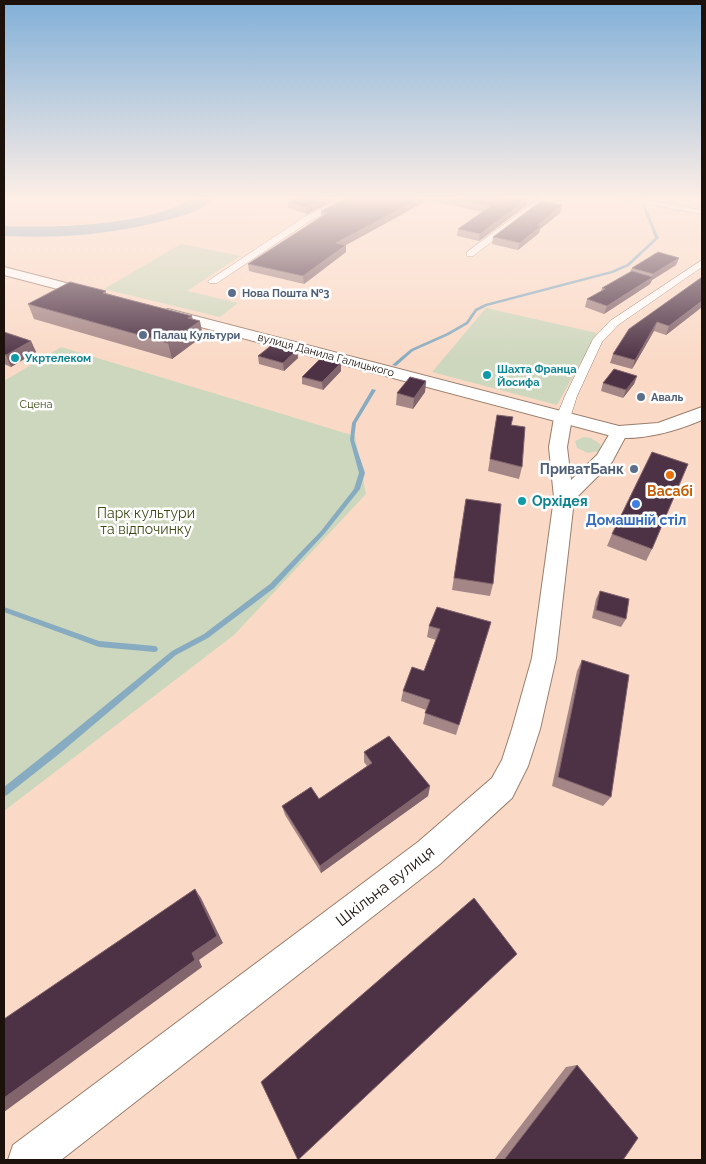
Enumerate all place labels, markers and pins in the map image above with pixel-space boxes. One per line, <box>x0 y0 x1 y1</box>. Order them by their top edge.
marker: Нова Пошта №3 <box>226 287 238 299</box>
place label: Нова Пошта №3 <box>242 287 329 300</box>
marker: Палац Культури <box>137 329 149 341</box>
place label: Палац Культури <box>153 329 241 342</box>
marker: Укртелеком <box>9 352 21 364</box>
place label: Укртелеком <box>24 352 91 365</box>
place label: Шахта Франца Йосифа <box>497 363 577 389</box>
marker: Шахта Франца Йосифа <box>481 369 493 381</box>
marker: Аваль <box>635 391 647 403</box>
place label: Аваль <box>651 391 683 404</box>
place label: ПриватБанк <box>540 461 624 477</box>
marker: ПриватБанк <box>628 463 640 475</box>
marker: Васабі <box>664 469 676 481</box>
place label: Васабі <box>647 483 693 499</box>
place label: Орхідея <box>532 493 587 509</box>
marker: Орхідея <box>516 495 528 507</box>
marker: Домашній стіл <box>630 498 642 510</box>
place label: Домашній стіл <box>586 512 686 528</box>

